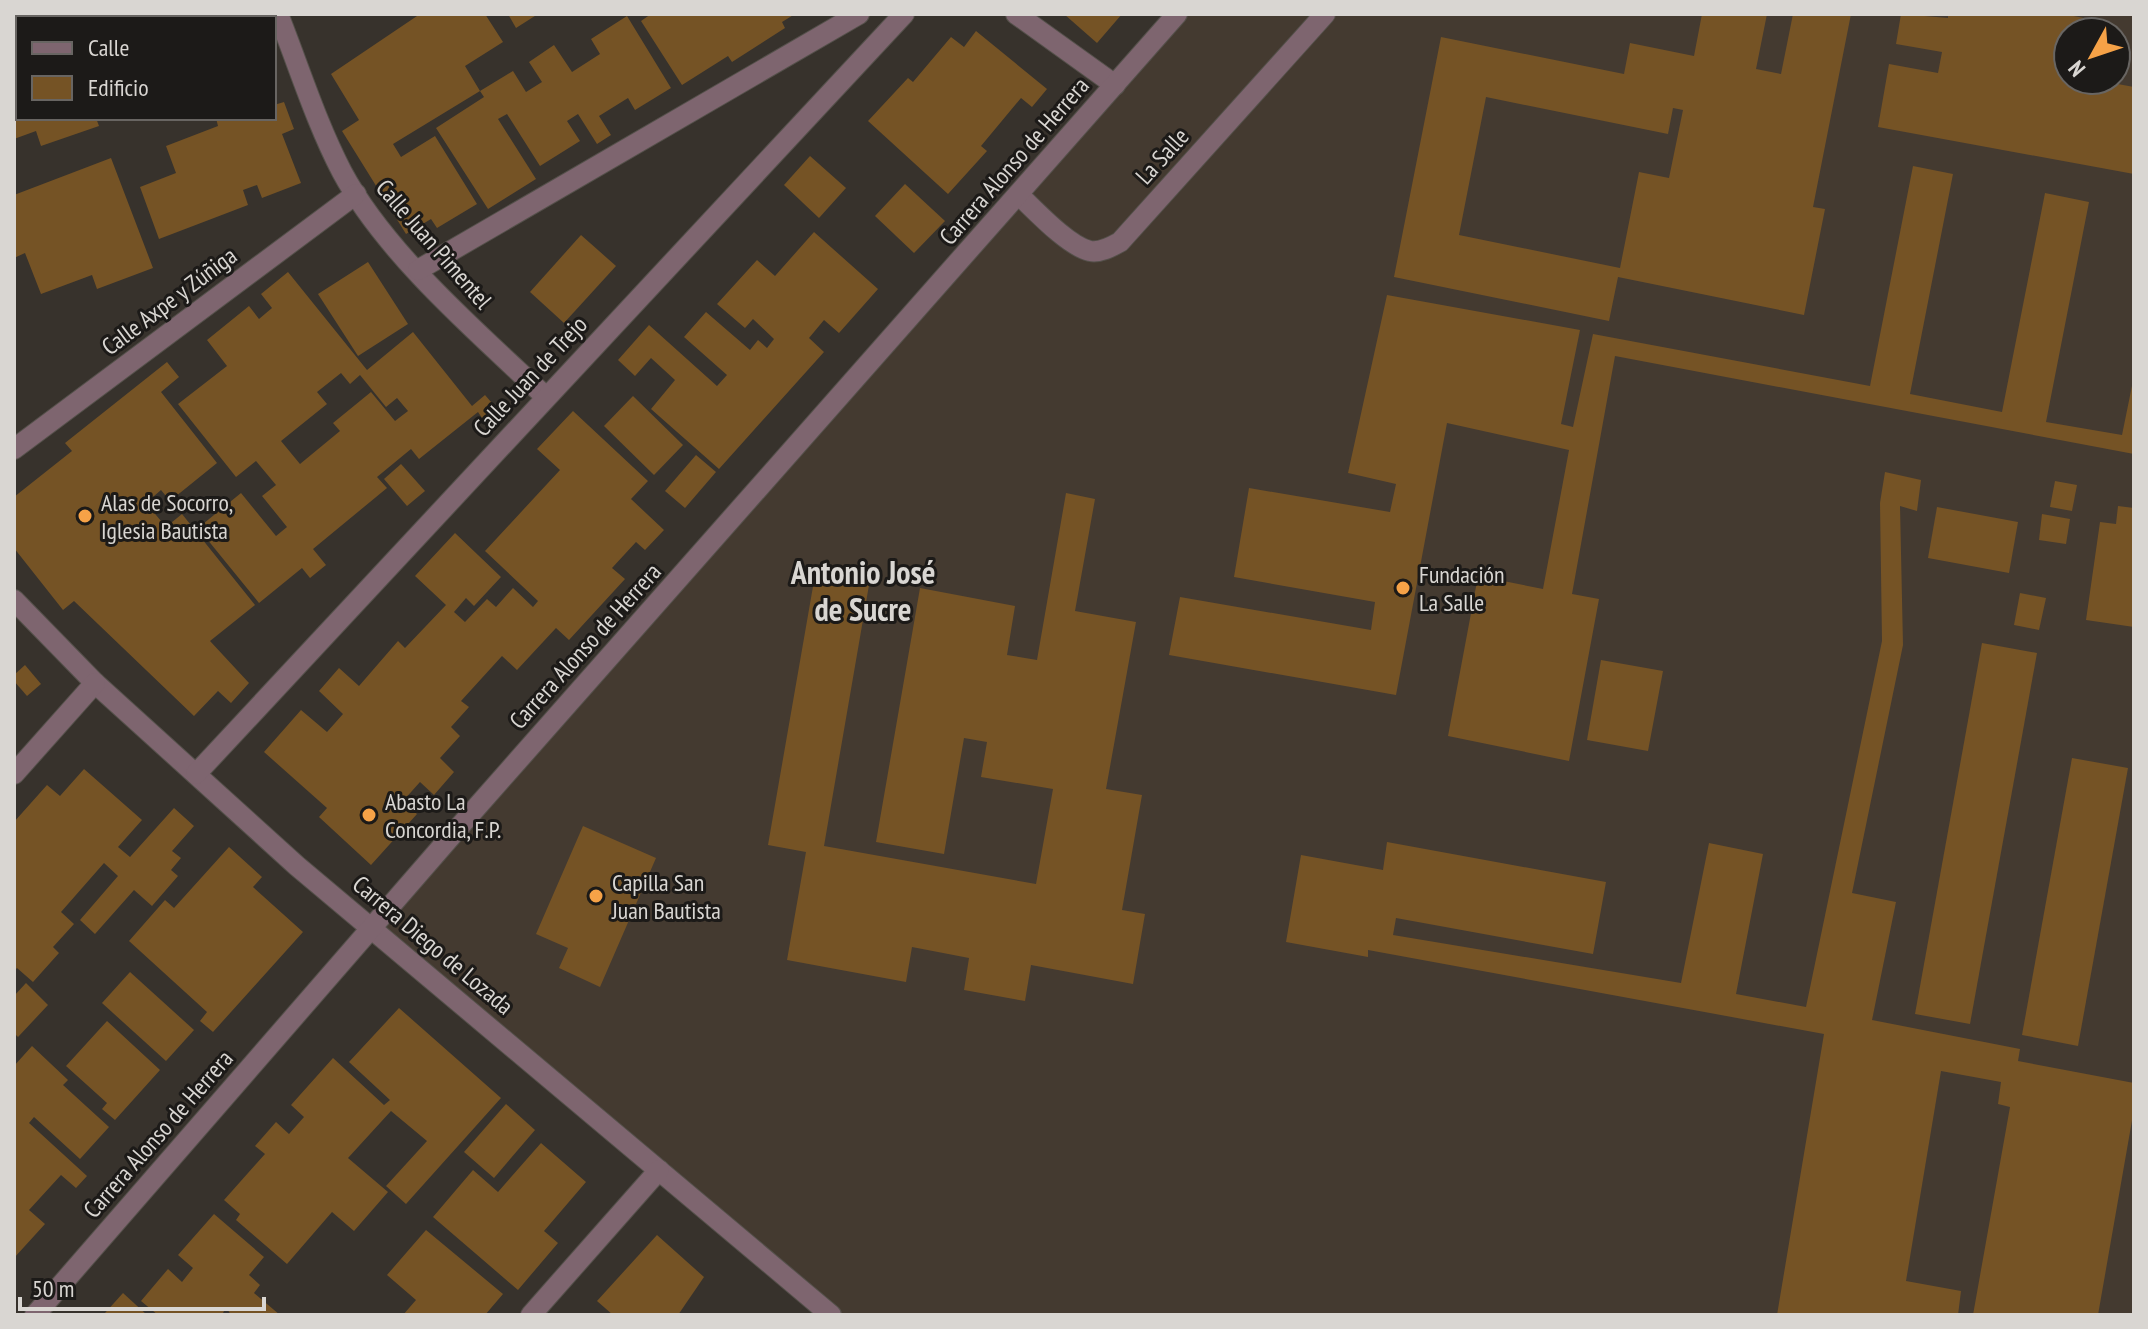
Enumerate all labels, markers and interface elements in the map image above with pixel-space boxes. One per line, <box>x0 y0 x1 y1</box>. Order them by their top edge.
legend <box>16 16 276 120</box>
north arrow <box>2052 16 2132 96</box>
text: Calle <box>88 32 129 63</box>
text: N <box>2062 55 2091 82</box>
street label: Carrera Alonso de Herrera <box>932 71 1096 251</box>
text: Edificio <box>88 72 149 103</box>
street label: La Salle <box>1129 121 1195 191</box>
street label: Calle Juan Pimentel <box>369 173 499 316</box>
street label: Calle Axpe y Zúñiga <box>95 240 243 362</box>
street label: Calle Juan de Trejo <box>466 309 594 443</box>
place label: Alas de Socorro, Iglesia Bautista <box>101 487 233 546</box>
marker: Alas de Socorro, Iglesia Bautista <box>76 507 94 525</box>
district label: Antonio José de Sucre <box>790 551 935 630</box>
street label: Carrera Alonso de Herrera <box>502 557 668 735</box>
place label: Fundación La Salle <box>1419 559 1505 618</box>
marker: Fundación La Salle <box>1394 579 1412 597</box>
place label: Abasto La Concordia, F.P. <box>385 786 501 845</box>
marker: Abasto La Concordia, F.P. <box>360 806 378 824</box>
place label: Capilla San Juan Bautista <box>611 867 721 926</box>
street label: Carrera Diego de Lozada <box>346 869 520 1021</box>
marker: Capilla San Juan Bautista <box>587 887 605 905</box>
street label: Carrera Alonso de Herrera <box>76 1044 240 1224</box>
scale bar <box>20 1261 264 1311</box>
text: 50 m <box>32 1273 74 1304</box>

